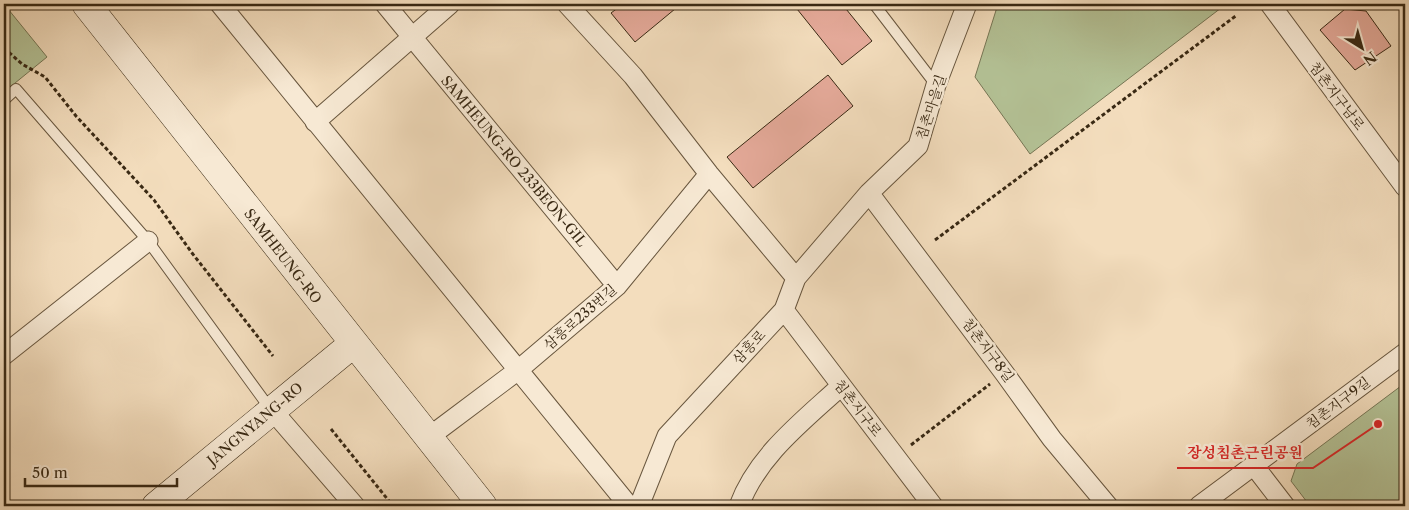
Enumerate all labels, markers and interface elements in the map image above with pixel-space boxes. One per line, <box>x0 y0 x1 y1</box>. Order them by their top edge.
north arrow <box>1336 22 1386 72</box>
text: N <box>1360 48 1380 69</box>
street label: 침촌지구남로 <box>1305 58 1369 134</box>
street label: SAMHEUNG-RO 233BEON-GIL <box>437 72 591 250</box>
street label: 침촌마을길 <box>912 72 950 142</box>
street label: SAMHEUNG-RO <box>240 205 326 307</box>
street label: 삼흥로233번길 <box>540 280 620 354</box>
street label: 침촌지구8길 <box>958 314 1018 386</box>
street label: 삼흥로 <box>729 326 770 368</box>
street label: 침촌지구9길 <box>1302 373 1374 433</box>
street label: 침촌지구로 <box>830 376 886 441</box>
street label: JANGNYANG-RO <box>202 379 307 471</box>
callout: 장성침촌근린공원 <box>1177 438 1313 468</box>
text: 장성침촌근린공원 <box>1187 443 1303 462</box>
scale bar <box>25 455 178 487</box>
text: 50 m <box>32 463 68 482</box>

